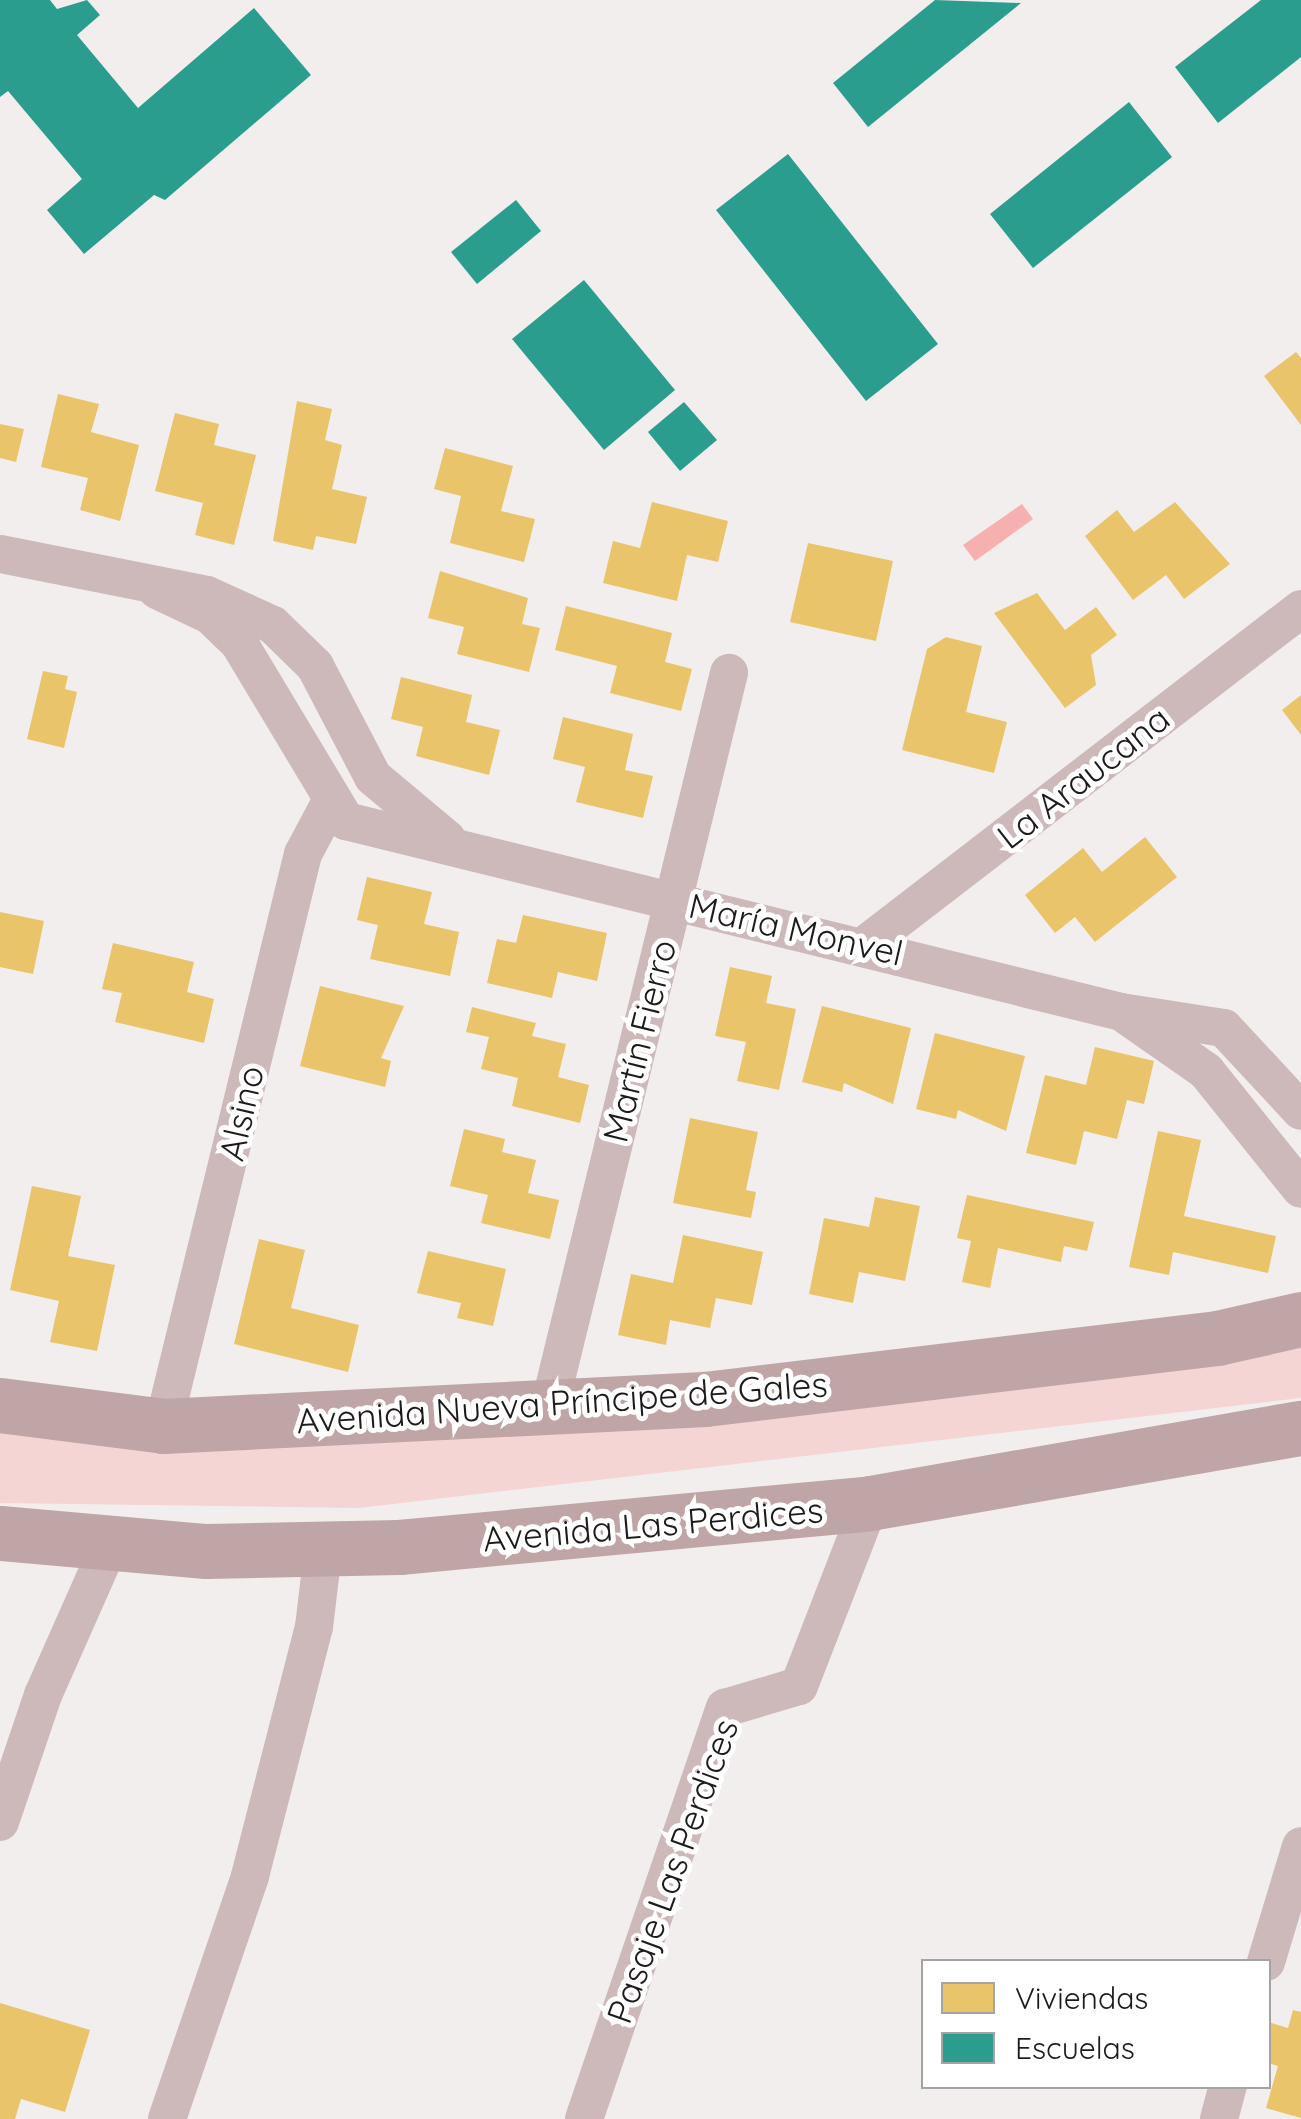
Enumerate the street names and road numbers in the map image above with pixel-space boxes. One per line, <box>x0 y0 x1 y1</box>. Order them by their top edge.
street label: La Araucana <box>989 697 1177 857</box>
street label: María Monvel <box>685 884 907 974</box>
street label: Martín Fierro <box>594 935 684 1147</box>
street label: Alsino <box>210 1062 272 1164</box>
street label: Avenida Nueva Príncipe de Gales <box>295 1362 829 1442</box>
street label: Avenida Las Perdices <box>481 1488 825 1560</box>
street label: Pasaje Las Perdices <box>597 1713 747 2029</box>

